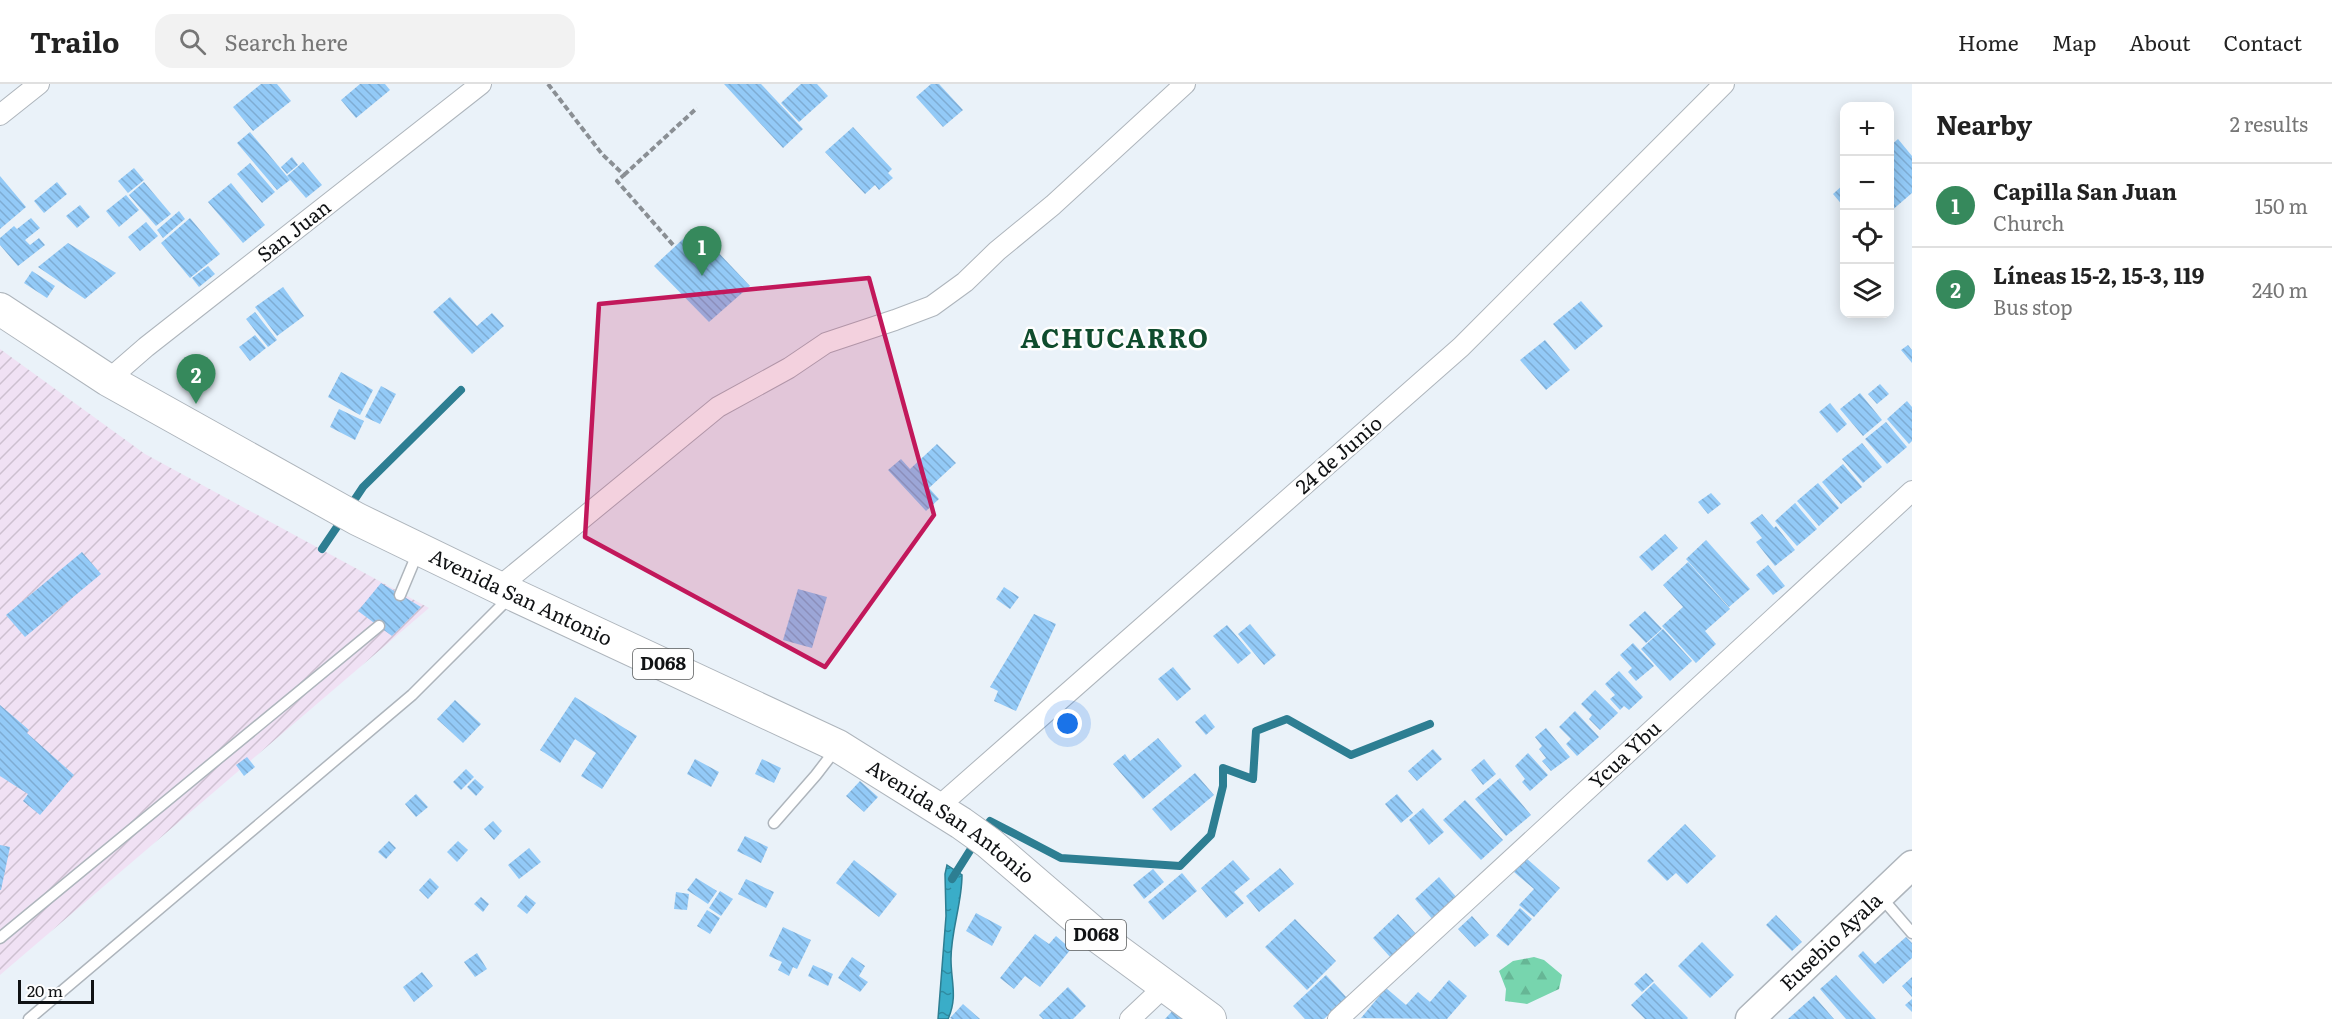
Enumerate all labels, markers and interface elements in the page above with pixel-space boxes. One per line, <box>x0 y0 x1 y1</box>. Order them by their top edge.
search box <box>155 14 575 68</box>
text: Trailo <box>30 20 119 62</box>
icon: search <box>176 25 209 58</box>
text: Search here <box>224 25 348 58</box>
text: Home <box>1958 26 2019 57</box>
text: Map <box>2052 26 2096 57</box>
text: About <box>2129 26 2191 57</box>
text: Contact <box>2224 26 2302 57</box>
map controls <box>1840 102 1894 318</box>
button: + <box>1840 102 1894 156</box>
text: Nearby <box>1936 104 2032 143</box>
text: 2 results <box>2230 108 2308 138</box>
button: − <box>1840 156 1894 210</box>
text: Capilla San Juan <box>1993 174 2177 207</box>
text: 1 <box>1951 190 1960 220</box>
text: 150 m <box>2255 190 2308 220</box>
street label: San Juan <box>249 191 336 268</box>
text: Church <box>1993 207 2065 237</box>
button: locate <box>1840 210 1894 264</box>
pin: 1 <box>682 226 722 276</box>
text: Líneas 15-2, 15-3, 119 <box>1993 258 2205 291</box>
button: layers <box>1840 264 1894 318</box>
text: 2 <box>1950 274 1961 304</box>
text: 240 m <box>2252 274 2308 304</box>
text: Bus stop <box>1993 291 2073 321</box>
district label: ACHUCARRO <box>1021 317 1209 356</box>
pin: 2 <box>176 354 216 404</box>
street label: 24 de Junio <box>1288 407 1388 500</box>
street label: Avenida San Antonio <box>425 539 618 652</box>
road number: D068 <box>633 649 693 679</box>
your location <box>1053 709 1082 738</box>
street label: Ycua Ybu <box>1581 712 1667 795</box>
street label: Avenida San Antonio <box>862 751 1042 889</box>
street label: Eusebio Ayala <box>1772 884 1888 996</box>
road number: D068 <box>1066 920 1126 950</box>
scale bar <box>18 977 94 1004</box>
text: 20 m <box>27 978 63 1002</box>

